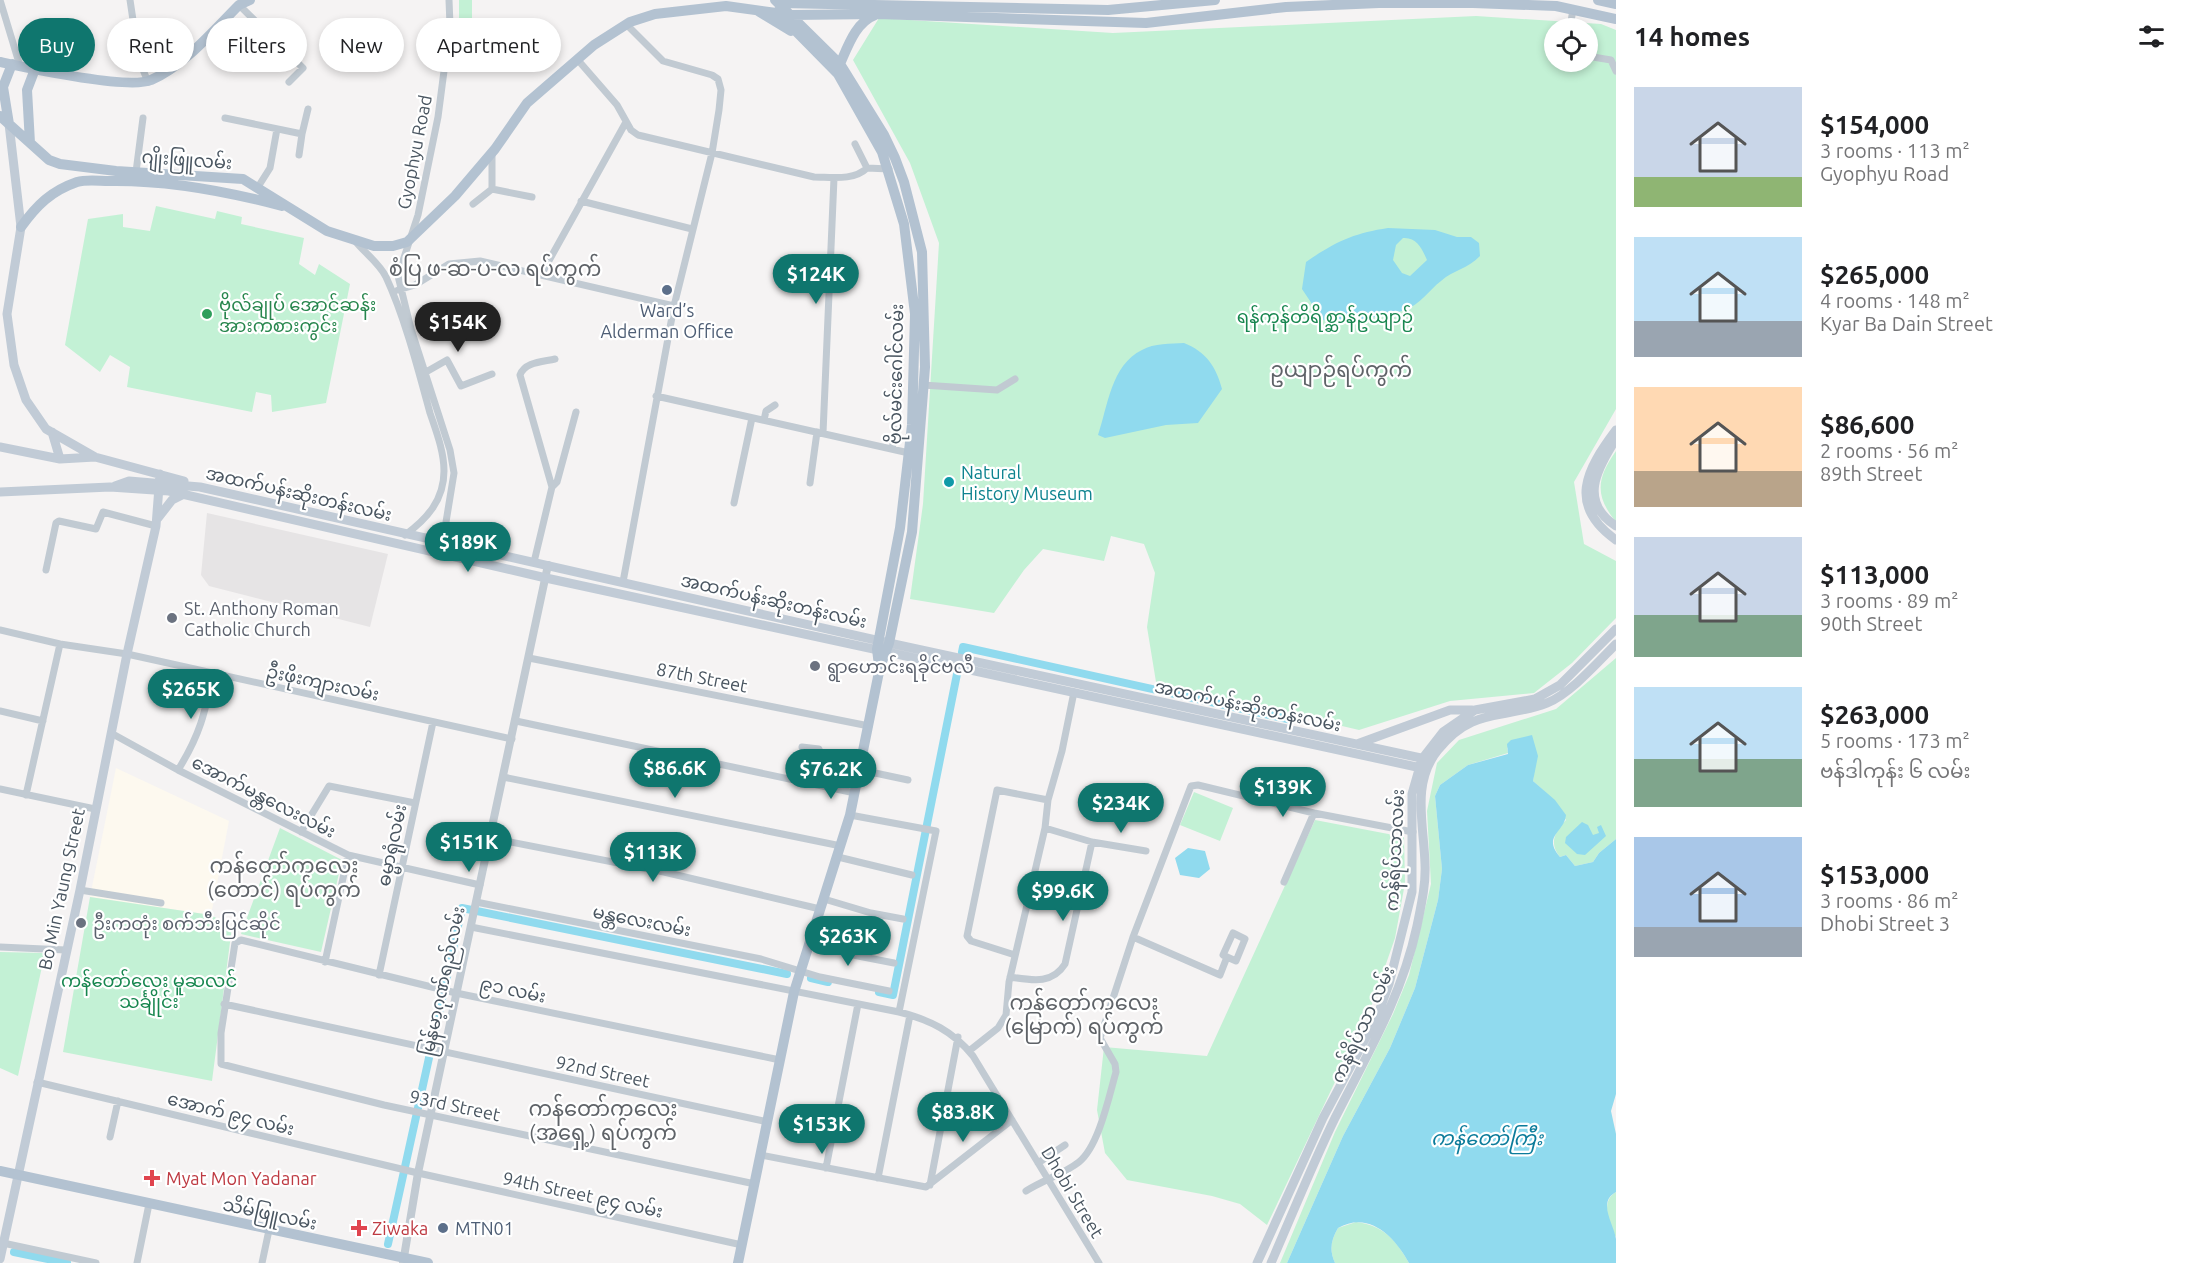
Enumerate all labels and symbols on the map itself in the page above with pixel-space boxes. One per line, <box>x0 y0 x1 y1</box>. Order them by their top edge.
street label: Gyophyu Road <box>393 93 435 211</box>
street label: ဂျိုးဖြူလမ်း <box>141 143 233 178</box>
district label: စံပြ ဖ-ဆ-ပ-လ ရပ်ကွက် <box>389 253 601 286</box>
pin: $124K <box>774 254 858 305</box>
marker: Ward’s Alderman Office <box>660 283 674 297</box>
place label: ဗိုလ်ချုပ် အောင်ဆန်း အားကစားကွင်း <box>219 291 376 341</box>
place label: Ward’s Alderman Office <box>600 300 734 341</box>
pin: $154K <box>416 302 500 353</box>
street label: ဗိုလ်မင်းဂေါင်လမ်း <box>881 303 912 445</box>
park label: ရန်ကုန်တိရိစ္ဆာန်ဥယျာဉ် <box>1237 303 1413 332</box>
marker: ဗိုလ်ချုပ် အောင်ဆန်း အားကစားကွင်း <box>200 307 214 321</box>
district label: ဥယျာဉ်ရပ်ကွက် <box>1270 354 1412 388</box>
street label: အထက်ပန်းဆိုးတန်းလမ်း <box>203 459 395 530</box>
place label: Natural History Museum <box>961 462 1093 503</box>
marker: Natural History Museum <box>942 475 956 489</box>
pin: $189K <box>426 522 510 573</box>
street label: အထက်ပန်းဆိုးတန်းလမ်း <box>678 566 870 637</box>
place label: St. Anthony Roman Catholic Church <box>184 598 339 639</box>
marker: St. Anthony Roman Catholic Church <box>165 611 179 625</box>
place label: ရွာဟောင်းရခိုင်ဗလီ <box>827 653 974 682</box>
street label: ဦးဖိုးကျားလမ်း <box>264 657 382 710</box>
street label: 87th Street <box>655 658 749 696</box>
marker: ရွာဟောင်းရခိုင်ဗလီ <box>808 659 822 673</box>
pin: $265K <box>149 669 233 720</box>
street label: အထက်ပန်းဆိုးတန်းလမ်း <box>1152 673 1344 740</box>
pin: $86.6K <box>626 748 724 799</box>
street label: အောက်မန္တလေးလမ်း <box>186 749 340 846</box>
pin: $76.2K <box>782 749 880 800</box>
pin: $139K <box>1241 767 1325 818</box>
pin: $234K <box>1079 783 1163 834</box>
street label: ကန်ရိပ်သာလမ်း <box>1378 788 1413 912</box>
street label: ဓမ္မာရုံလမ်း <box>371 802 416 889</box>
street label: Bo Min Yaung Street <box>34 806 88 972</box>
pin: $151K <box>427 822 511 873</box>
pin: $113K <box>611 832 695 883</box>
district label: ကန်တော်ကလေး (တောင်) ရပ်ကွက် <box>207 850 361 907</box>
pin: $99.6K <box>1014 871 1112 922</box>
street label: မန္တလေးလမ်း <box>590 899 693 945</box>
street label: မြန်မာ့ဂုဏ်ရည်လမ်း <box>414 904 474 1059</box>
place label: ဦးကတုံး စက်ဘီးပြင်ဆိုင် <box>93 910 281 939</box>
marker: ဦးကတုံး စက်ဘီးပြင်ဆိုင် <box>74 916 88 930</box>
pin: $263K <box>806 916 890 967</box>
street label: ကန်ရိပ်သာ လမ်း <box>1324 961 1403 1088</box>
park label: ကန်တော်လေး မူဆလင် သင်္ချိုင်း <box>61 968 237 1017</box>
street label: ၉၁ လမ်း <box>477 970 548 1012</box>
district label: ကန်တော်ကလေး (မြောက်) ရပ်ကွက် <box>1004 987 1164 1044</box>
street label: 92nd Street <box>554 1051 652 1091</box>
street label: အောက် ၉၄ လမ်း <box>164 1086 297 1144</box>
street label: 93rd Street <box>408 1086 502 1124</box>
pin: $83.8K <box>914 1092 1012 1143</box>
district label: ကန်တော်ကလေး (အရှေ့) ရပ်ကွက် <box>528 1093 678 1150</box>
pin: $153K <box>780 1104 864 1155</box>
water label: ကန်တော်ကြီး <box>1431 1124 1544 1155</box>
street label: Dhobi Street <box>1038 1143 1108 1241</box>
street label: 94th Street ၉၄ လမ်း <box>500 1165 665 1227</box>
place label: Myat Mon Yadanar <box>166 1168 317 1188</box>
marker: Myat Mon Yadanar <box>143 1169 161 1187</box>
street label: သိမ်ဖြူလမ်း <box>220 1190 320 1239</box>
place label: Ziwaka <box>372 1218 428 1238</box>
place label: MTN01 <box>455 1218 514 1238</box>
marker: Ziwaka <box>350 1219 368 1237</box>
marker: MTN01 <box>436 1221 450 1235</box>

